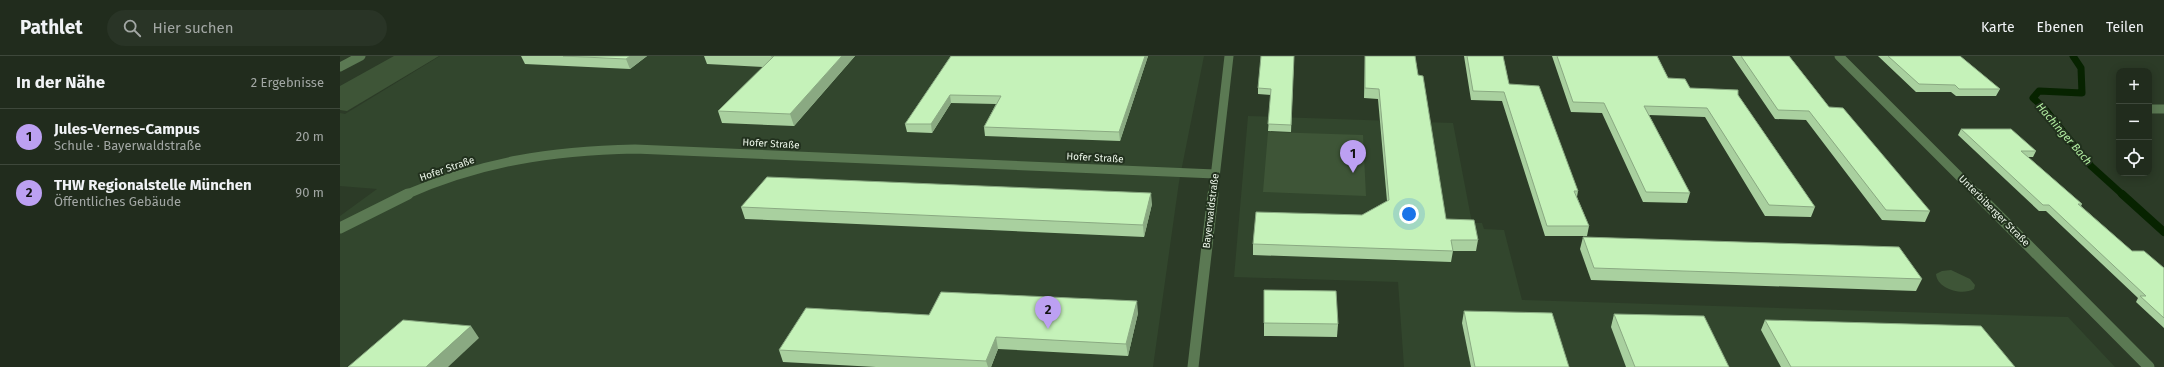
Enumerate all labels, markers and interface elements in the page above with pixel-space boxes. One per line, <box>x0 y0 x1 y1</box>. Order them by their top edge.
search box <box>107 10 387 46</box>
text: Pathlet <box>20 16 83 39</box>
icon: search <box>121 17 143 39</box>
text: Hier suchen <box>153 19 234 37</box>
text: Karte <box>1981 19 2015 36</box>
text: Ebenen <box>2037 19 2084 36</box>
text: Teilen <box>2106 19 2144 36</box>
map controls <box>2116 68 2152 176</box>
button: + <box>2116 68 2152 104</box>
text: In der Nähe <box>16 72 105 93</box>
text: 2 Ergebnisse <box>251 75 324 90</box>
water label: Hachinger Bach <box>2033 100 2095 168</box>
button: − <box>2116 104 2152 140</box>
text: Jules-Vernes-Campus <box>54 120 200 138</box>
text: 1 <box>26 129 32 144</box>
text: 20 m <box>296 129 324 144</box>
street label: Hofer Straße <box>742 137 800 151</box>
text: Schule · Bayerwaldstraße <box>54 138 201 153</box>
pin: 1 <box>1340 140 1366 173</box>
button: locate <box>2116 140 2152 176</box>
street label: Hofer Straße <box>1066 151 1124 165</box>
street label: Hofer Straße <box>418 154 476 184</box>
street label: Bayerwaldstraße <box>1200 173 1222 249</box>
street label: Unterbiberger Straße <box>1956 173 2032 249</box>
text: THW Regionalstelle München <box>54 176 252 194</box>
text: 2 <box>26 185 32 200</box>
text: 90 m <box>295 185 324 200</box>
text: Öffentliches Gebäude <box>54 194 181 209</box>
your location <box>1399 204 1419 224</box>
pin: 2 <box>1035 296 1061 329</box>

